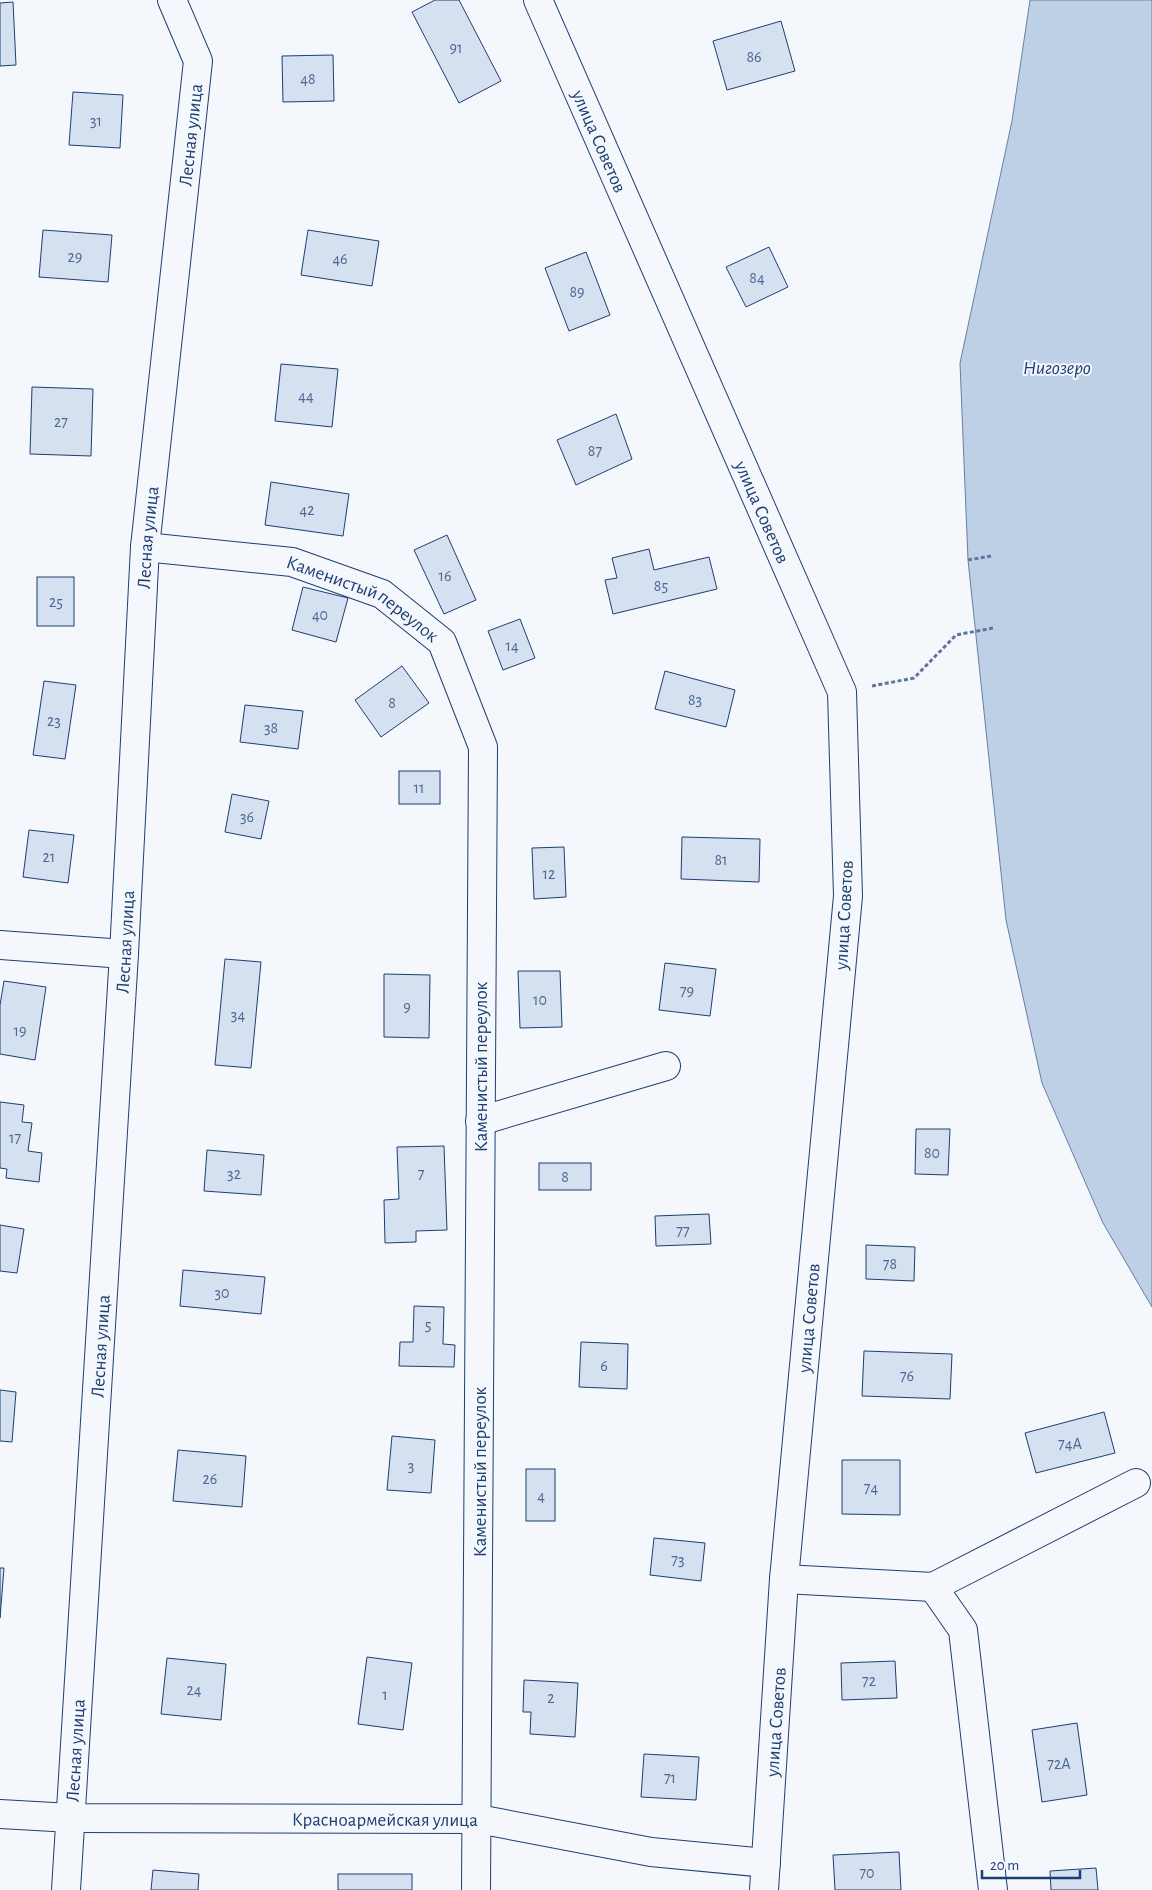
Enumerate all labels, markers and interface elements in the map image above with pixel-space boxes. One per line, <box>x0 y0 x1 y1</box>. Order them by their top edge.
house number: 91 <box>449 40 463 56</box>
house number: 86 <box>746 49 762 65</box>
house number: 48 <box>300 71 316 87</box>
street label: Лесная улица <box>176 82 207 187</box>
street label: улица Советов <box>567 87 629 196</box>
house number: 31 <box>90 113 102 129</box>
house number: 29 <box>68 249 82 265</box>
house number: 46 <box>332 251 348 267</box>
house number: 84 <box>749 270 765 286</box>
house number: 89 <box>569 284 585 300</box>
water label: Нигозеро <box>1023 358 1091 378</box>
house number: 44 <box>298 388 314 404</box>
house number: 27 <box>54 414 68 430</box>
house number: 87 <box>588 443 602 459</box>
street label: улица Советов <box>730 457 792 567</box>
street label: Лесная улица <box>135 485 163 589</box>
house number: 42 <box>300 502 314 518</box>
street label: Каменистый переулок <box>284 553 442 646</box>
house number: 16 <box>438 568 452 584</box>
house number: 85 <box>654 578 668 594</box>
house number: 25 <box>49 594 63 610</box>
house number: 40 <box>312 607 328 623</box>
house number: 14 <box>505 638 519 654</box>
house number: 83 <box>688 692 702 708</box>
house number: 8 <box>388 695 396 711</box>
house number: 23 <box>47 713 61 729</box>
house number: 38 <box>264 720 278 736</box>
house number: 11 <box>413 780 425 796</box>
house number: 36 <box>240 809 254 825</box>
house number: 21 <box>43 849 55 865</box>
house number: 81 <box>714 852 728 868</box>
street label: улица Советов <box>832 860 857 971</box>
house number: 12 <box>543 866 555 882</box>
street label: Лесная улица <box>114 890 138 994</box>
street label: Каменистый переулок <box>472 982 491 1152</box>
house number: 79 <box>680 983 694 999</box>
house number: 10 <box>533 992 547 1008</box>
house number: 9 <box>403 999 411 1015</box>
house number: 34 <box>231 1007 245 1023</box>
house number: 19 <box>13 1023 27 1039</box>
house number: 17 <box>9 1130 21 1146</box>
house number: 80 <box>924 1145 940 1161</box>
house number: 32 <box>227 1166 241 1182</box>
house number: 7 <box>418 1166 425 1182</box>
house number: 8 <box>561 1169 569 1185</box>
house number: 77 <box>676 1223 690 1239</box>
house number: 78 <box>883 1256 897 1272</box>
street label: улица Советов <box>795 1262 824 1375</box>
house number: 30 <box>214 1285 230 1301</box>
street label: Лесная улица <box>89 1294 114 1398</box>
house number: 5 <box>425 1317 431 1333</box>
house number: 6 <box>600 1358 608 1374</box>
house number: 76 <box>900 1368 914 1384</box>
street label: Каменистый переулок <box>471 1387 490 1557</box>
house number: 74А <box>1058 1436 1082 1452</box>
house number: 3 <box>408 1458 414 1474</box>
house number: 26 <box>203 1471 217 1487</box>
house number: 74 <box>864 1480 878 1496</box>
house number: 4 <box>537 1488 545 1504</box>
house number: 73 <box>671 1552 685 1568</box>
street label: улица Советов <box>763 1667 790 1778</box>
house number: 72 <box>862 1673 876 1689</box>
house number: 24 <box>187 1682 202 1698</box>
house number: 1 <box>382 1687 388 1703</box>
house number: 2 <box>547 1690 555 1706</box>
street label: Лесная улица <box>63 1698 89 1802</box>
house number: 72А <box>1047 1756 1071 1772</box>
house number: 71 <box>664 1770 676 1786</box>
street label: Красноармейская улица <box>292 1811 478 1830</box>
scale bar <box>982 1848 1080 1880</box>
text: 20 m <box>990 1858 1019 1873</box>
house number: 70 <box>859 1865 875 1881</box>

